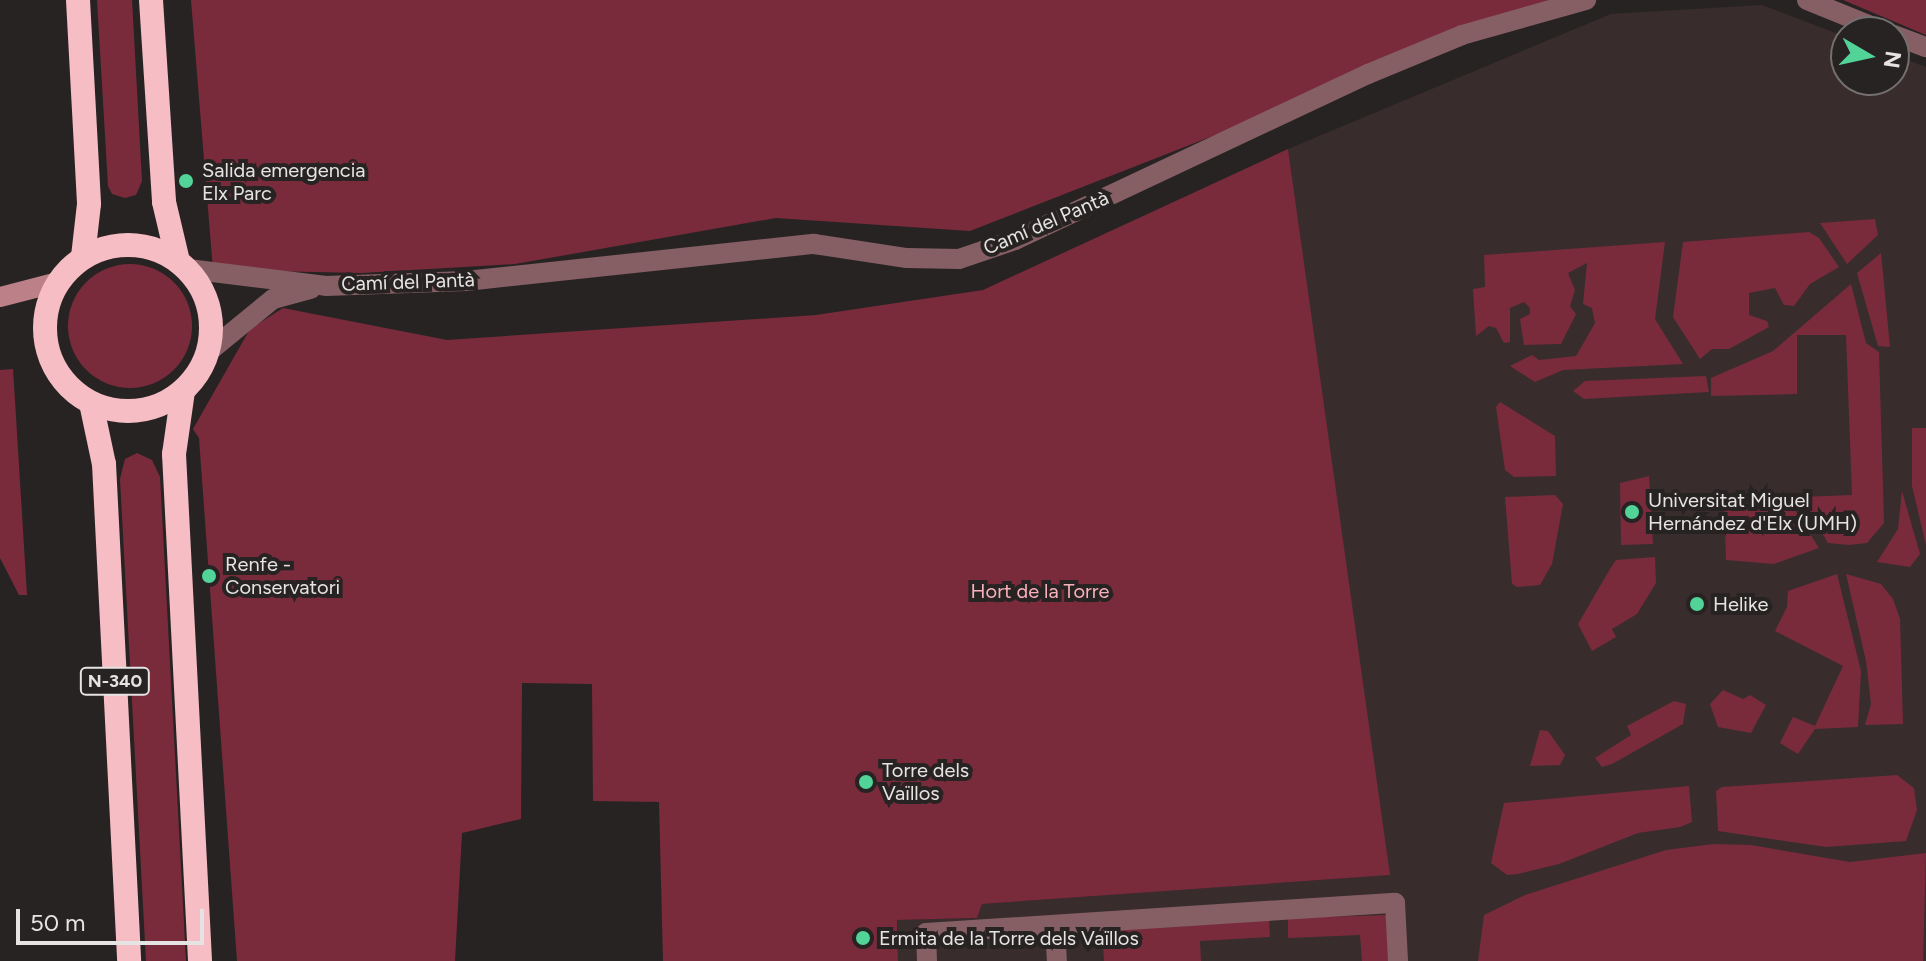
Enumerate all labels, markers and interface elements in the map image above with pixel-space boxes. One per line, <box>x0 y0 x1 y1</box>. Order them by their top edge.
north arrow <box>1830 16 1910 96</box>
text: N <box>1878 49 1907 70</box>
place label: Salida emergencia Elx Parc <box>202 158 365 205</box>
marker: Salida emergencia Elx Parc <box>177 172 195 190</box>
street label: Camí del Pantà <box>980 186 1112 260</box>
street label: Camí del Pantà <box>341 268 475 296</box>
place label: Universitat Miguel Hernández d'Elx (UMH) <box>1648 488 1857 535</box>
marker: Universitat Miguel Hernández d'Elx (UMH) <box>1623 503 1641 521</box>
place label: Renfe - Conservatori <box>225 552 340 599</box>
marker: Renfe - Conservatori <box>200 567 218 585</box>
park label: Hort de la Torre <box>971 579 1109 603</box>
place label: Helike <box>1713 592 1768 616</box>
marker: Helike <box>1688 595 1706 613</box>
road number: N-340 <box>79 667 151 695</box>
place label: Torre dels Vaïllos <box>882 758 969 805</box>
marker: Torre dels Vaïllos <box>857 773 875 791</box>
scale bar <box>20 893 208 943</box>
text: 50 m <box>30 908 86 937</box>
place label: Ermita de la Torre dels Vaïllos <box>879 926 1139 950</box>
marker: Ermita de la Torre dels Vaïllos <box>854 929 872 947</box>

